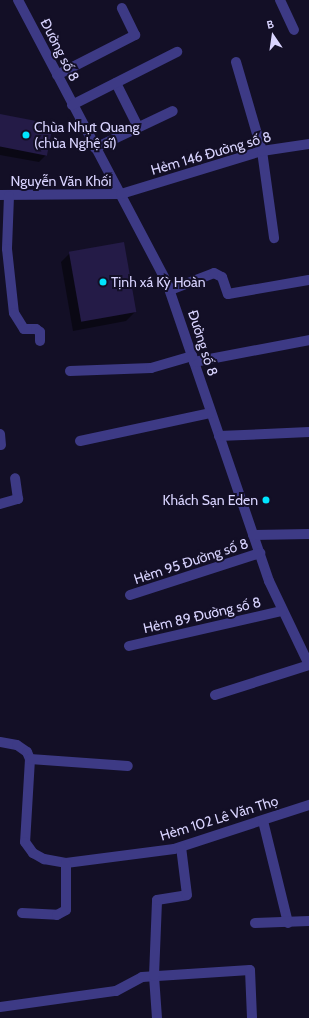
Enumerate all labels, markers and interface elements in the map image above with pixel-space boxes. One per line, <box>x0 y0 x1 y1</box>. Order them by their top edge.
street label: Đường số 8 <box>37 16 83 84</box>
north arrow <box>253 16 293 56</box>
text: B <box>265 17 275 32</box>
place label: Chùa Nhựt Quang (chùa Nghệ sĩ) <box>34 119 140 152</box>
street label: Hẻm 146 Đường số 8 <box>149 128 273 178</box>
marker: Chùa Nhựt Quang (chùa Nghệ sĩ) <box>21 130 31 140</box>
street label: Nguyễn Văn Khối <box>11 173 111 189</box>
place label: Tịnh xá Kỳ Hoàn <box>111 274 206 290</box>
marker: Tịnh xá Kỳ Hoàn <box>98 277 108 287</box>
street label: Đường số 8 <box>184 308 222 378</box>
place label: Khách Sạn Eden <box>163 492 258 508</box>
marker: Khách Sạn Eden <box>261 495 271 505</box>
street label: Hẻm 95 Đường số 8 <box>132 535 250 587</box>
street label: Hẻm 89 Đường số 8 <box>142 593 262 637</box>
street label: Hẻm 102 Lê Văn Thọ <box>158 792 280 844</box>

